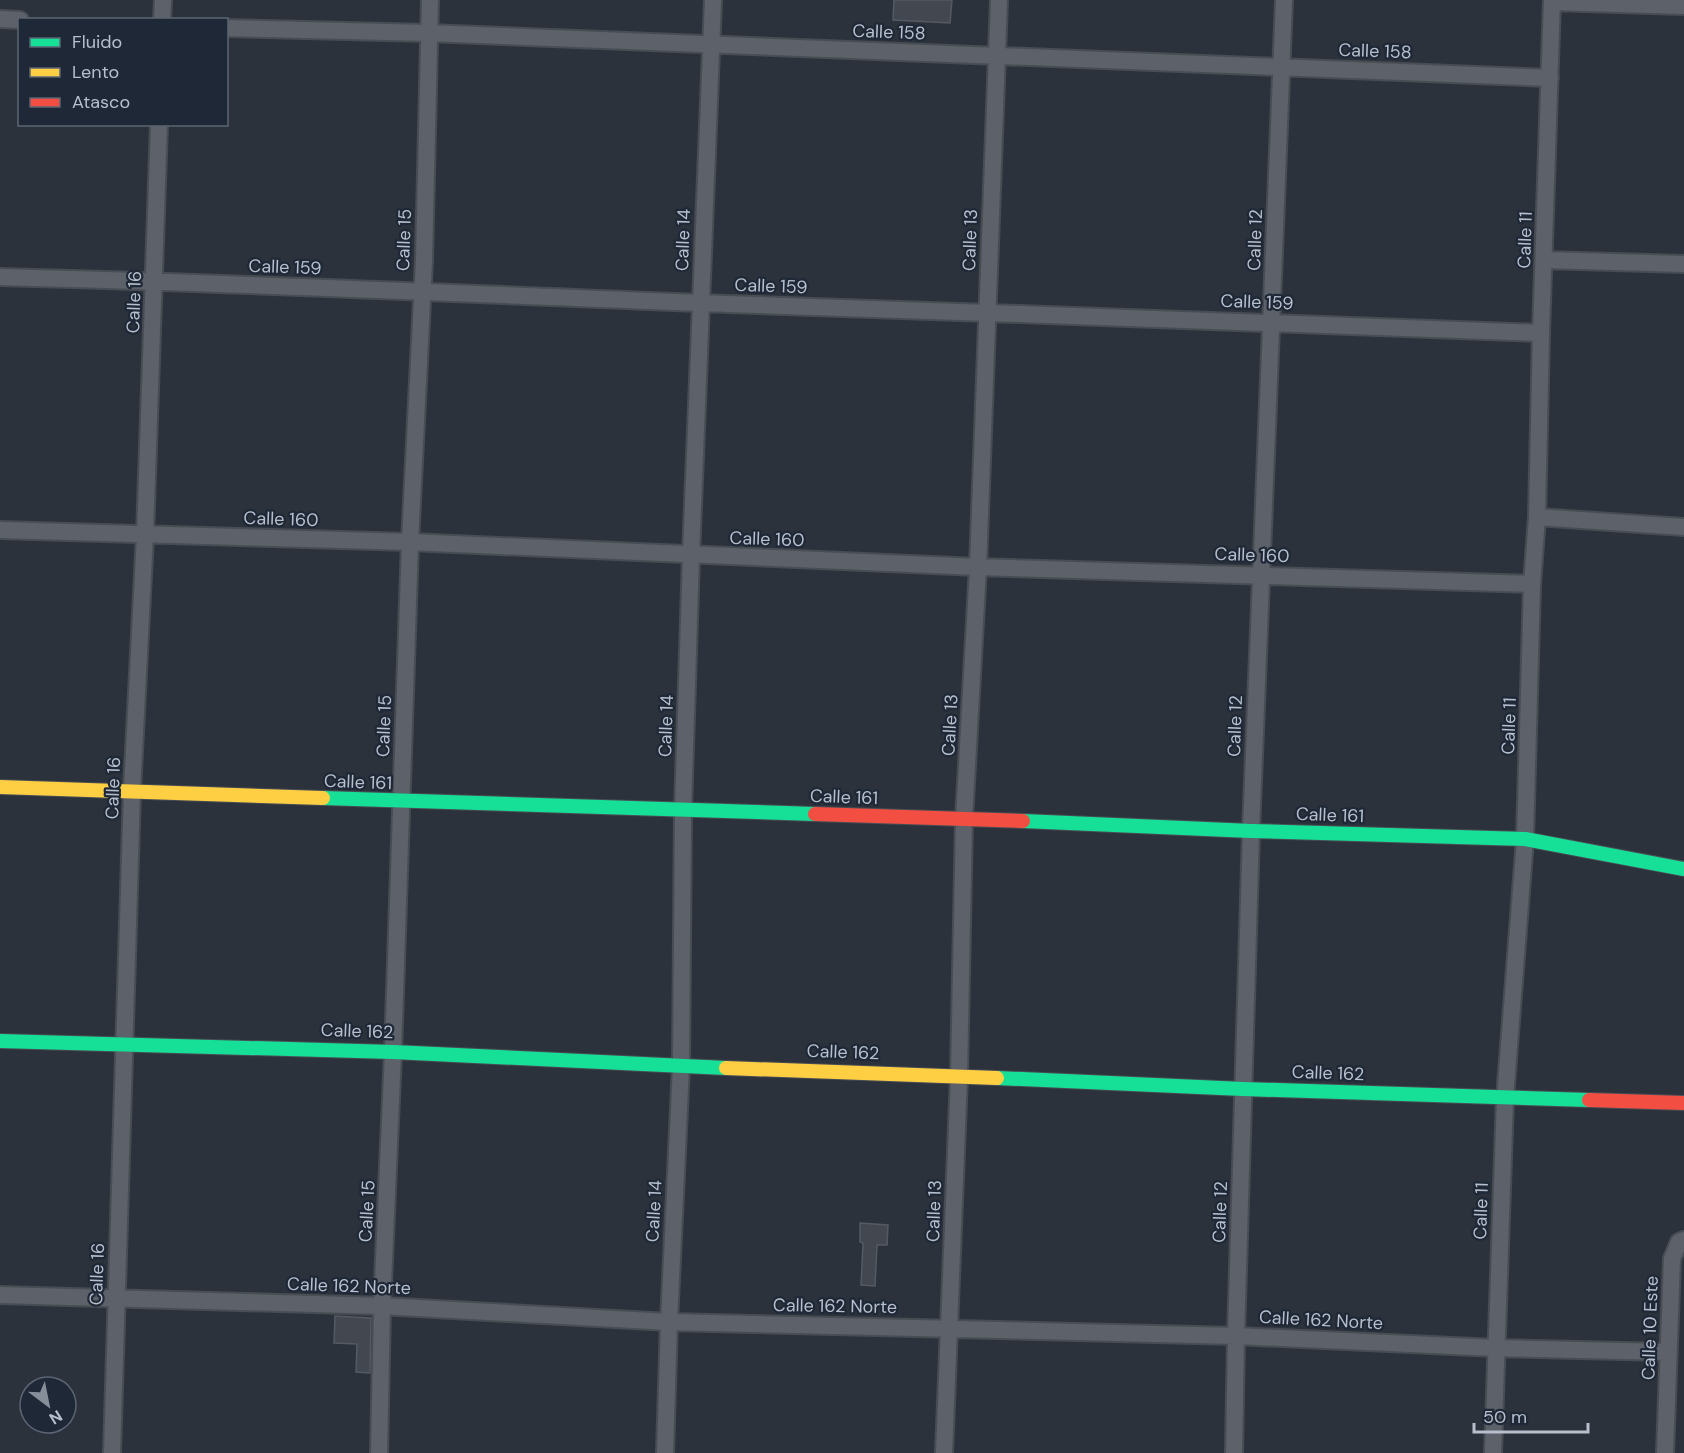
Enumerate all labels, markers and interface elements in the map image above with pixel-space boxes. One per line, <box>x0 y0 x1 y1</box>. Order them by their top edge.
legend <box>18 18 228 126</box>
street label: Calle 158 <box>852 19 926 45</box>
text: Fluido <box>72 30 122 54</box>
street label: Calle 158 <box>1338 38 1412 64</box>
text: Lento <box>72 60 119 84</box>
text: Atasco <box>72 90 130 114</box>
street label: Calle 15 <box>391 208 417 272</box>
street label: Calle 14 <box>670 208 696 272</box>
street label: Calle 13 <box>957 209 983 271</box>
street label: Calle 12 <box>1242 209 1268 271</box>
street label: Calle 11 <box>1512 211 1538 269</box>
street label: Calle 159 <box>248 254 322 280</box>
street label: Calle 16 <box>121 270 147 334</box>
street label: Calle 159 <box>734 273 808 299</box>
street label: Calle 159 <box>1220 289 1294 315</box>
street label: Calle 160 <box>243 506 319 532</box>
street label: Calle 160 <box>729 526 805 552</box>
street label: Calle 160 <box>1214 542 1290 568</box>
street label: Calle 13 <box>936 693 964 757</box>
street label: Calle 15 <box>371 694 397 758</box>
street label: Calle 14 <box>653 694 679 758</box>
street label: Calle 12 <box>1222 695 1248 757</box>
street label: Calle 11 <box>1496 697 1522 755</box>
street label: Calle 16 <box>100 756 126 820</box>
street label: Calle 161 <box>323 769 393 795</box>
street label: Calle 161 <box>809 784 879 810</box>
street label: Calle 161 <box>1295 802 1365 828</box>
street label: Calle 162 <box>320 1018 394 1044</box>
street label: Calle 162 <box>806 1039 880 1065</box>
street label: Calle 162 <box>1291 1060 1365 1086</box>
street label: Calle 15 <box>353 1179 381 1243</box>
street label: Calle 14 <box>640 1179 668 1243</box>
street label: Calle 13 <box>921 1180 947 1242</box>
street label: Calle 12 <box>1207 1181 1233 1243</box>
street label: Calle 11 <box>1468 1182 1494 1240</box>
street label: Calle 16 <box>84 1242 110 1306</box>
street label: Calle 162 Norte <box>287 1272 411 1300</box>
street label: Calle 10 Este <box>1636 1275 1664 1381</box>
street label: Calle 162 Norte <box>773 1293 897 1319</box>
street label: Calle 162 Norte <box>1258 1305 1384 1335</box>
north arrow <box>18 1375 78 1435</box>
scale bar <box>1474 1396 1588 1434</box>
text: N <box>45 1405 66 1429</box>
text: 50 m <box>1483 1405 1527 1429</box>

